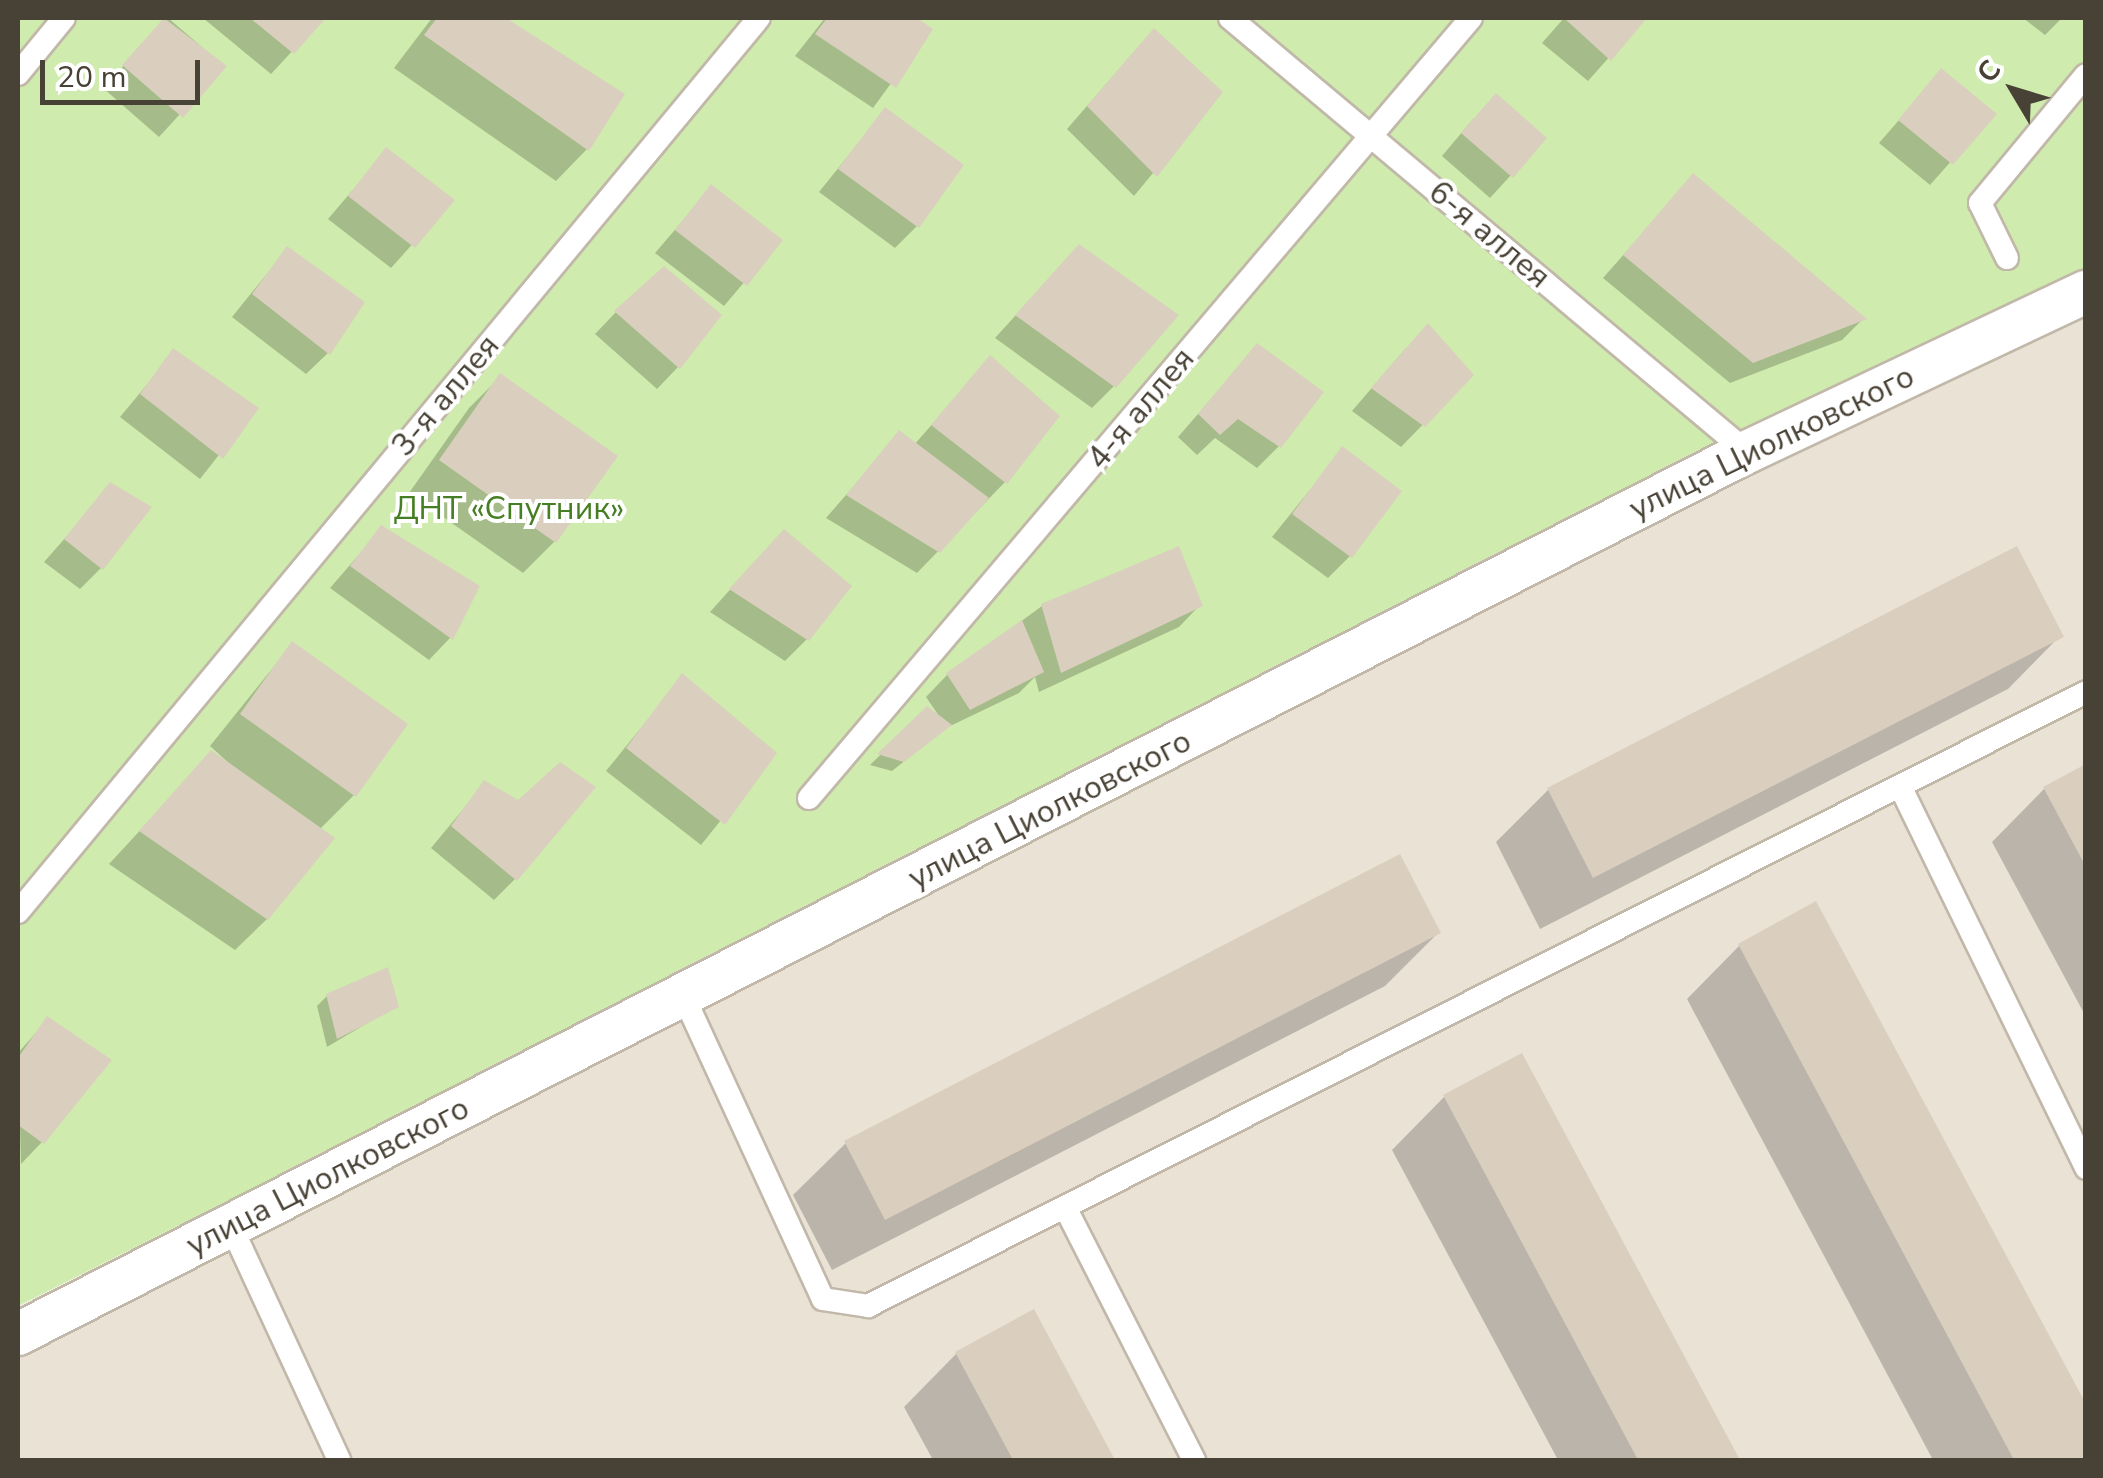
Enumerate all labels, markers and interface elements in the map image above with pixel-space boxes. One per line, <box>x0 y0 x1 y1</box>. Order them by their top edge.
scale bar <box>45 40 205 102</box>
north arrow <box>1963 40 2063 140</box>
text: С <box>1969 52 2010 91</box>
text: 20 m <box>57 57 126 98</box>
street label: 6-я аллея <box>1420 173 1558 297</box>
street label: 3-я аллея <box>384 327 508 465</box>
street label: 4-я аллея <box>1079 340 1203 478</box>
street label: улица Циолковского <box>1623 357 1921 529</box>
park label: ДНТ «Спутник» <box>394 490 624 528</box>
street label: улица Циолковского <box>902 722 1198 898</box>
street label: улица Циолковского <box>180 1089 476 1265</box>

